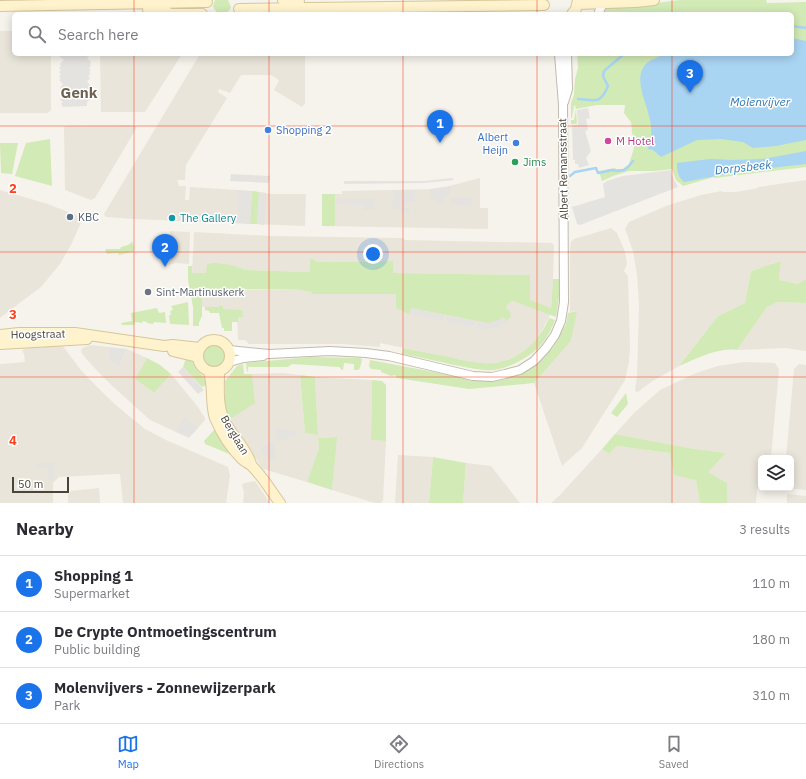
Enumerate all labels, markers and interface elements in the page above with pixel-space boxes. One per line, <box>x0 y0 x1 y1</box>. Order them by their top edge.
search box <box>12 12 794 56</box>
icon: search <box>26 23 48 45</box>
text: Search here <box>58 25 138 44</box>
pin: 3 <box>677 60 703 93</box>
district label: Genk <box>61 83 98 102</box>
water label: Molenvijver <box>730 94 791 109</box>
pin: 1 <box>427 110 453 143</box>
street label: Albert Remansstraat <box>555 118 571 220</box>
place label: Shopping 2 <box>276 123 332 137</box>
marker: Shopping 2 <box>263 125 273 135</box>
place label: Albert Heijn <box>478 130 508 157</box>
place label: M Hotel <box>616 134 654 148</box>
marker: M Hotel <box>603 136 613 146</box>
marker: Albert Heijn <box>511 138 521 148</box>
place label: Jims <box>523 155 546 169</box>
water label: Dorpsbeek <box>714 156 773 177</box>
marker: Jims <box>510 157 520 167</box>
text: 2 <box>9 180 17 197</box>
place label: KBC <box>78 210 99 224</box>
place label: The Gallery <box>180 211 237 225</box>
marker: KBC <box>65 212 75 222</box>
marker: The Gallery <box>167 213 177 223</box>
pin: 2 <box>152 234 178 267</box>
your location <box>363 244 383 264</box>
place label: Sint-Martinuskerk <box>156 285 244 299</box>
marker: Sint-Martinuskerk <box>143 287 153 297</box>
text: 3 <box>9 306 17 323</box>
street label: Hoogstraat <box>11 327 66 341</box>
street label: Berglaan <box>218 413 252 457</box>
text: 4 <box>9 432 17 449</box>
map controls <box>758 455 794 491</box>
button: layers <box>758 455 794 491</box>
scale bar <box>12 475 69 494</box>
text: 50 m <box>18 477 43 491</box>
text: Nearby <box>16 518 74 540</box>
text: 3 results <box>739 521 790 538</box>
text: Shopping 1 <box>54 566 133 585</box>
text: 1 <box>25 575 33 592</box>
text: 110 m <box>752 575 790 592</box>
text: Supermarket <box>54 585 130 602</box>
text: De Crypte Ontmoetingscentrum <box>54 622 277 641</box>
text: 2 <box>25 631 33 648</box>
text: 180 m <box>752 631 790 648</box>
text: Public building <box>54 641 140 658</box>
text: Molenvijvers - Zonnewijzerpark <box>54 678 276 697</box>
text: 3 <box>25 687 33 704</box>
text: 310 m <box>752 687 790 704</box>
text: Park <box>54 697 80 714</box>
tab: Map <box>117 733 139 771</box>
tab: Directions <box>374 733 424 771</box>
tab: Saved <box>659 733 689 771</box>

